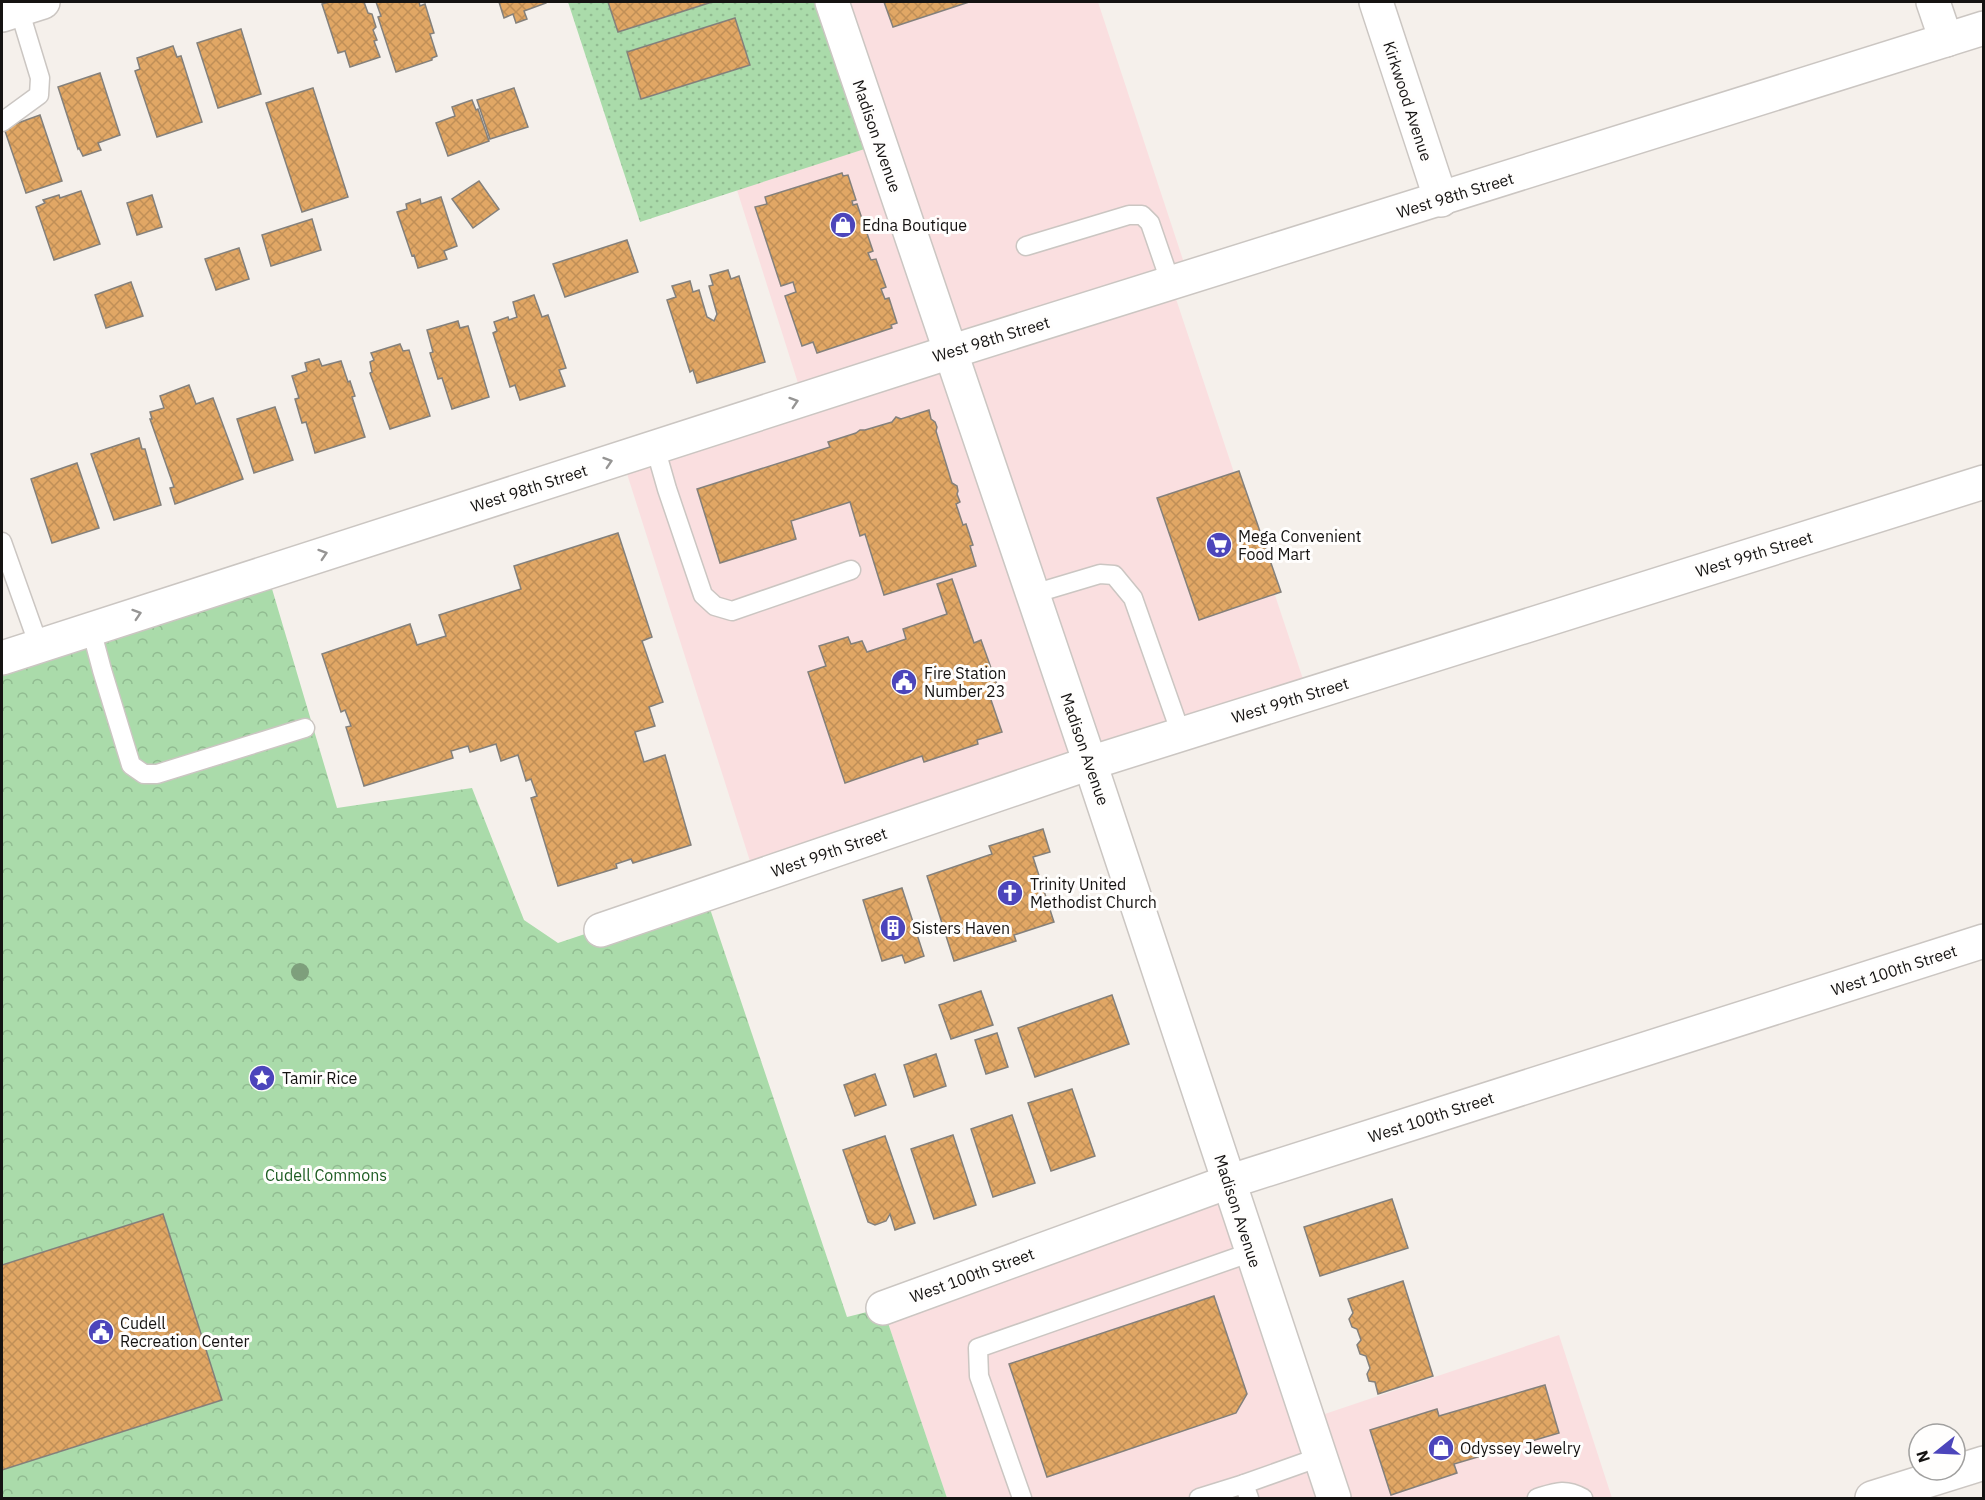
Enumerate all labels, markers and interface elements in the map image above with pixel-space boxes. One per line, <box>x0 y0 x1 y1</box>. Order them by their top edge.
street label: Kirkwood Avenue <box>1379 38 1437 164</box>
street label: Madison Avenue <box>848 77 906 195</box>
street label: West 98th Street <box>1394 168 1516 222</box>
shop icon: Edna Boutique <box>828 210 858 240</box>
place label: Edna Boutique <box>862 215 967 235</box>
street label: West 98th Street <box>930 312 1052 366</box>
one-way arrow <box>788 397 799 410</box>
one-way arrow <box>602 457 613 469</box>
street label: West 98th Street <box>468 460 590 516</box>
place label: Mega Convenient Food Mart <box>1238 526 1361 564</box>
street label: West 99th Street <box>1693 527 1815 581</box>
supermarket icon: Mega Convenient Food Mart <box>1204 530 1234 560</box>
one-way arrow <box>317 549 328 561</box>
one-way arrow <box>131 609 142 621</box>
place label: Fire Station Number 23 <box>924 663 1006 701</box>
public building icon: Fire Station Number 23 <box>889 667 919 697</box>
street label: West 99th Street <box>1229 673 1351 727</box>
street label: Madison Avenue <box>1056 690 1114 808</box>
street label: West 99th Street <box>768 823 890 881</box>
place label: Trinity United Methodist Church <box>1030 874 1157 912</box>
church icon: Trinity United Methodist Church <box>995 878 1025 908</box>
building icon: Sisters Haven <box>878 913 908 943</box>
place label: Sisters Haven <box>912 918 1010 938</box>
street label: West 100th Street <box>1829 940 1959 1000</box>
place icon: Tamir Rice <box>247 1063 277 1093</box>
place label: Tamir Rice <box>282 1068 357 1088</box>
street label: West 100th Street <box>1366 1087 1496 1147</box>
street label: Madison Avenue <box>1210 1152 1266 1270</box>
park label: Cudell Commons <box>265 1165 387 1185</box>
street label: West 100th Street <box>907 1243 1037 1307</box>
place label: Cudell Recreation Center <box>120 1313 250 1351</box>
public building icon: Cudell Recreation Center <box>86 1317 116 1347</box>
north arrow <box>1907 1422 1967 1482</box>
shop icon: Odyssey Jewelry <box>1426 1433 1456 1463</box>
place label: Odyssey Jewelry <box>1460 1438 1581 1458</box>
text: N <box>1911 1448 1934 1465</box>

